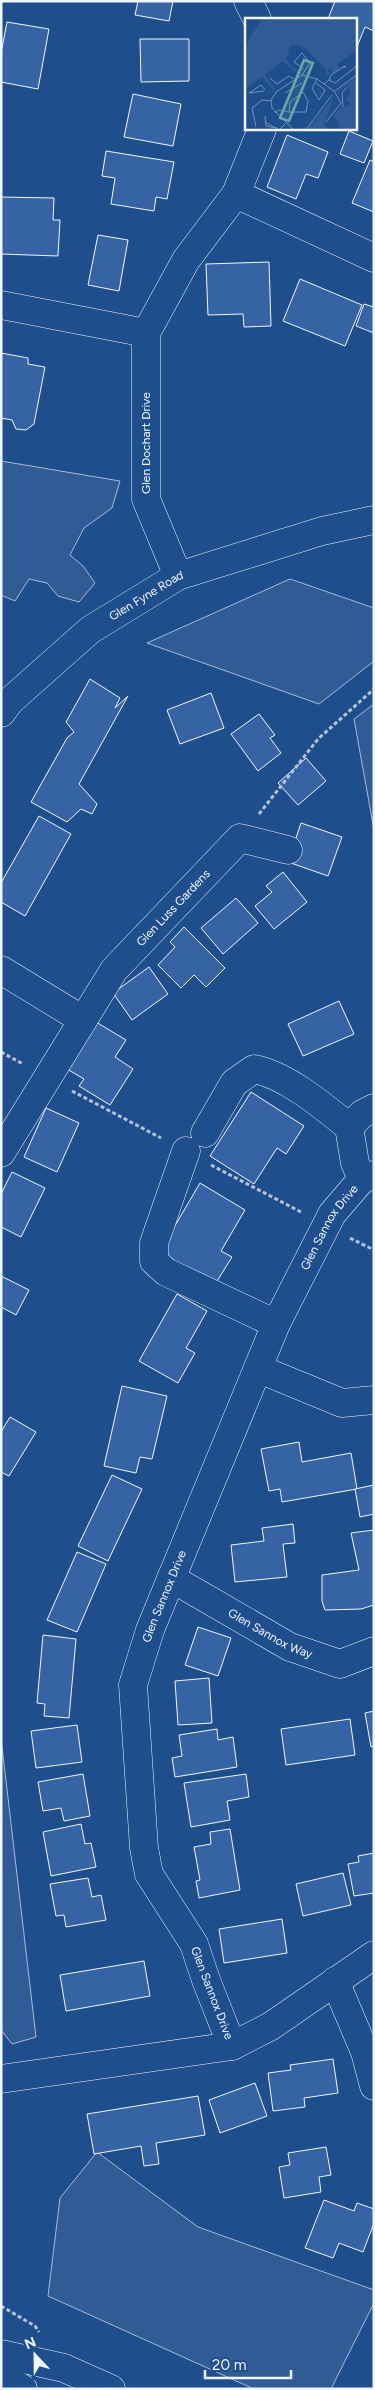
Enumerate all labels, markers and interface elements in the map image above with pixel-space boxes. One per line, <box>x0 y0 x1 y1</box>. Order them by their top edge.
inset map <box>245 18 358 130</box>
street label: Glen Dochart Drive <box>139 392 153 494</box>
street label: Glen Fyne Road <box>107 568 185 624</box>
street label: Glen Luss Gardens <box>134 866 213 949</box>
street label: Glen Sannox Drive <box>298 1182 361 1272</box>
street label: Glen Sannox Drive <box>140 1548 189 1644</box>
street label: Glen Sannox Way <box>226 1606 315 1661</box>
street label: Glen Sannox Drive <box>188 1945 236 2042</box>
north arrow <box>10 2330 60 2380</box>
text: N <box>22 2334 39 2353</box>
scale bar <box>205 2348 291 2380</box>
text: 20 m <box>212 2356 246 2374</box>

